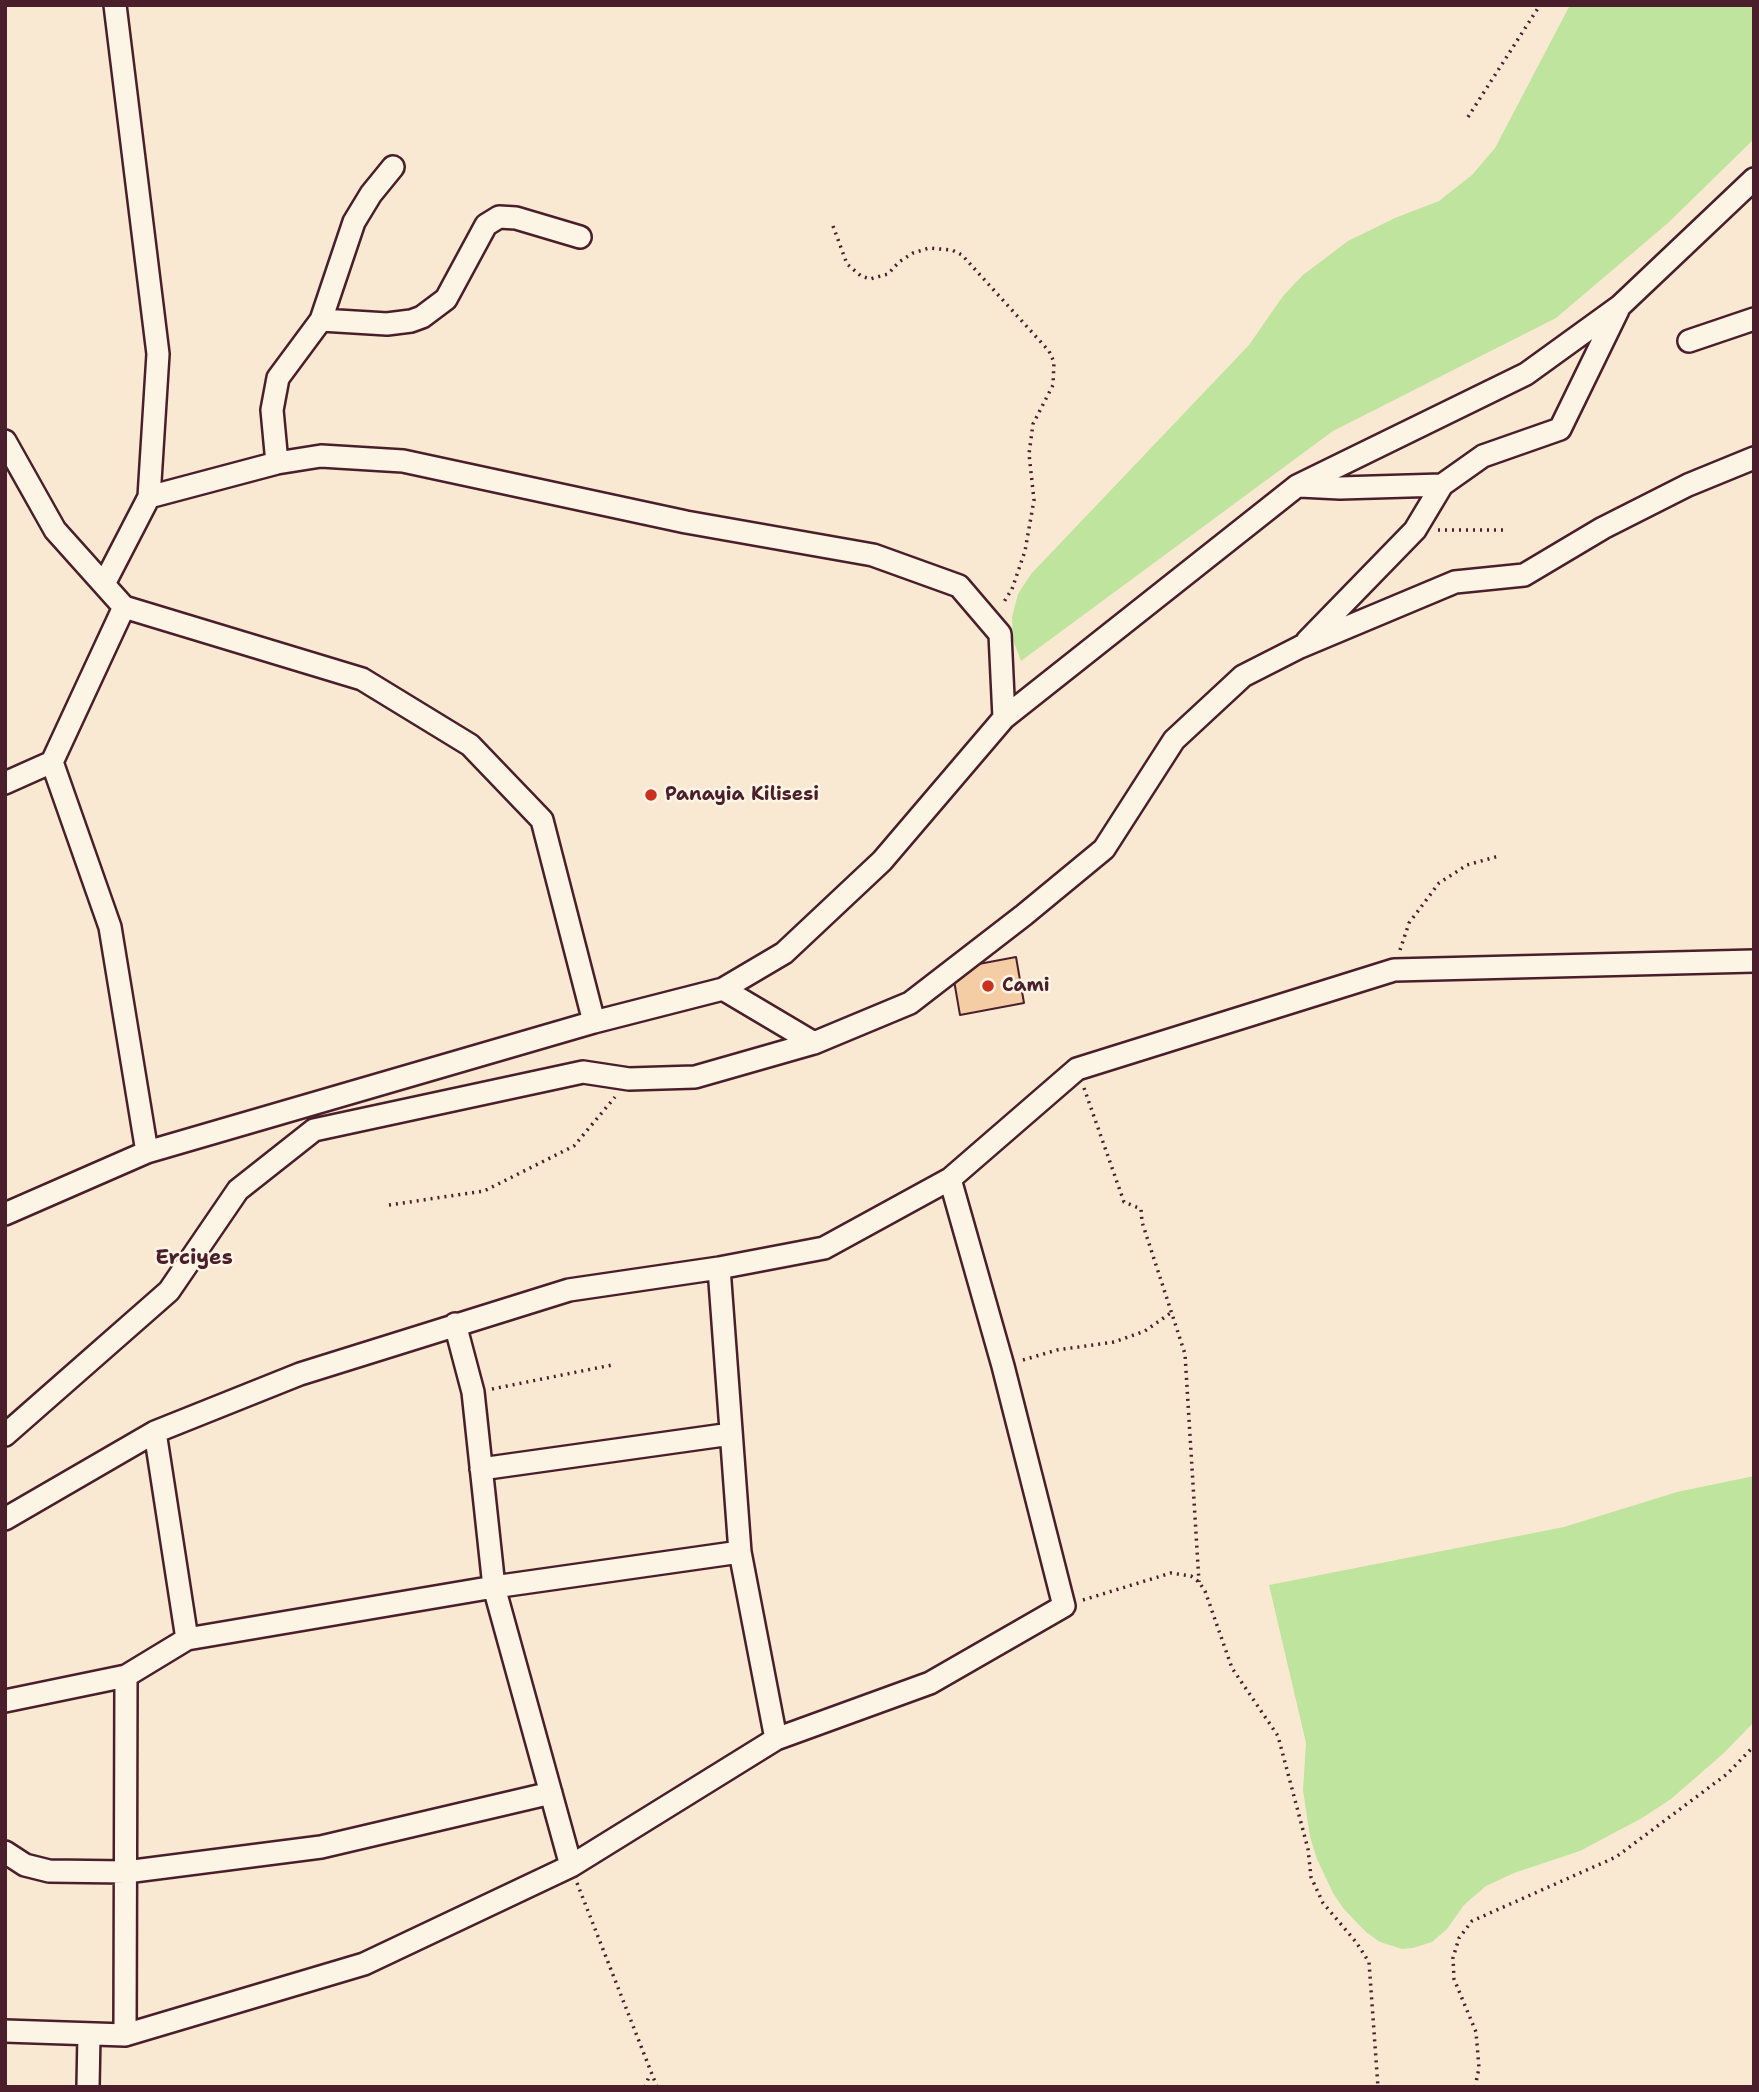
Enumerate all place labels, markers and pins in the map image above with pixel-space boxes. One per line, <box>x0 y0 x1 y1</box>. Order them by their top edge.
place label: Panayia Kilisesi <box>665 784 819 806</box>
marker: Panayia Kilisesi <box>643 787 659 803</box>
place label: Cami <box>1002 975 1050 997</box>
marker: Cami <box>980 978 996 994</box>

